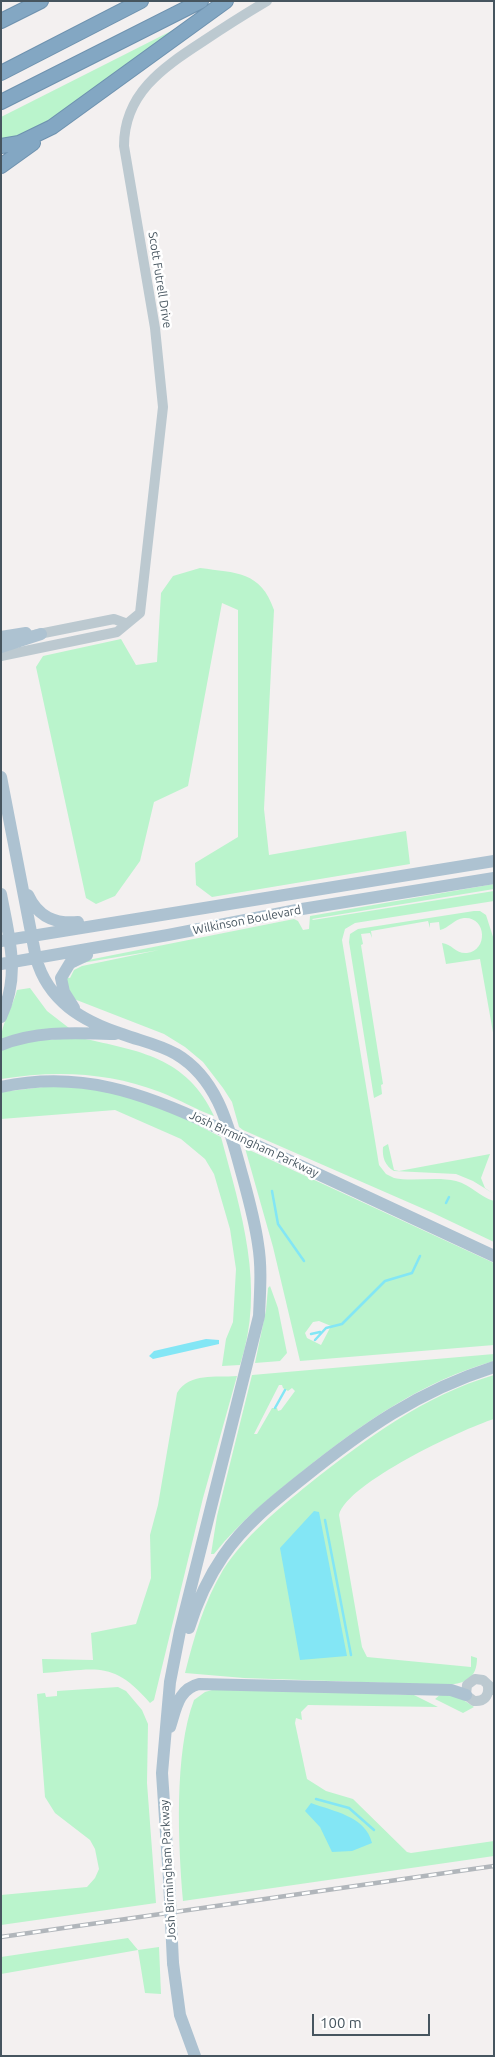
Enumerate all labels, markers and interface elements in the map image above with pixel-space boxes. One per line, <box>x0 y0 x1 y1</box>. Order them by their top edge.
street label: Scott Futrell Drive <box>145 231 175 329</box>
street label: Wilkinson Boulevard <box>192 902 302 938</box>
street label: Josh Birmingham Parkway <box>187 1108 321 1180</box>
street label: Josh Birmingham Parkway <box>157 1799 179 1941</box>
scale bar <box>315 2004 432 2036</box>
text: 100 m <box>320 2014 362 2031</box>

